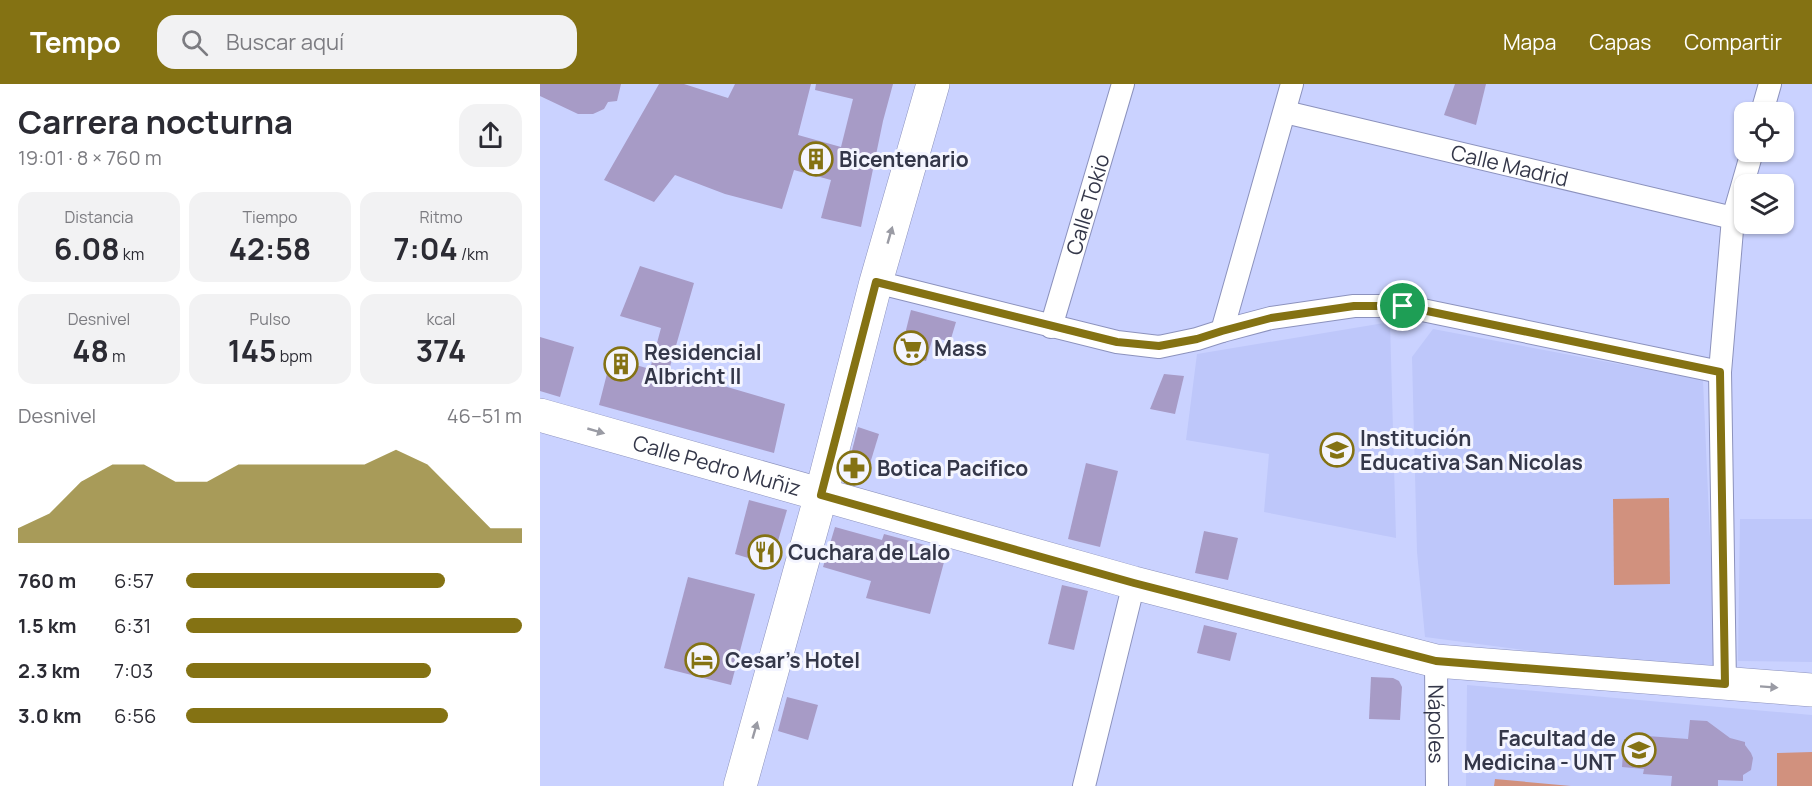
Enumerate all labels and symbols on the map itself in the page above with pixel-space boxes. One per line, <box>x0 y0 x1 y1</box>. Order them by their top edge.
street label: Calle Madrid <box>1448 138 1571 193</box>
building icon: Bicentenario <box>798 141 834 177</box>
place label: Bicentenario <box>839 145 969 173</box>
street label: Calle Tokio <box>1059 150 1116 258</box>
one-way arrow <box>886 226 895 244</box>
pin <box>1377 280 1428 331</box>
supermarket icon: Mass <box>893 330 929 366</box>
place label: Mass <box>934 334 987 362</box>
place label: Residencial Albricht II <box>644 338 762 390</box>
building icon: Residencial Albricht II <box>603 346 639 382</box>
place label: Institución Educativa San Nicolas <box>1360 424 1583 476</box>
one-way arrow <box>587 427 605 436</box>
street label: Calle Pedro Muñiz <box>630 428 804 502</box>
school or university icon: Institución Educativa San Nicolas <box>1319 432 1355 468</box>
pharmacy icon: Botica Pacifico <box>836 450 872 486</box>
place label: Botica Pacifico <box>877 454 1028 482</box>
restaurant icon: Cuchara de Lalo <box>747 534 783 570</box>
place label: Cuchara de Lalo <box>788 538 950 566</box>
hotel icon: Cesar's Hotel <box>684 642 720 678</box>
place label: Cesar's Hotel <box>725 646 860 674</box>
one-way arrow <box>1759 682 1778 692</box>
street label: Nápoles <box>1422 684 1451 764</box>
one-way arrow <box>751 721 761 739</box>
place label: Facultad de Medicina - UNT <box>1464 724 1616 776</box>
school or university icon: Facultad de Medicina - UNT <box>1621 732 1657 768</box>

